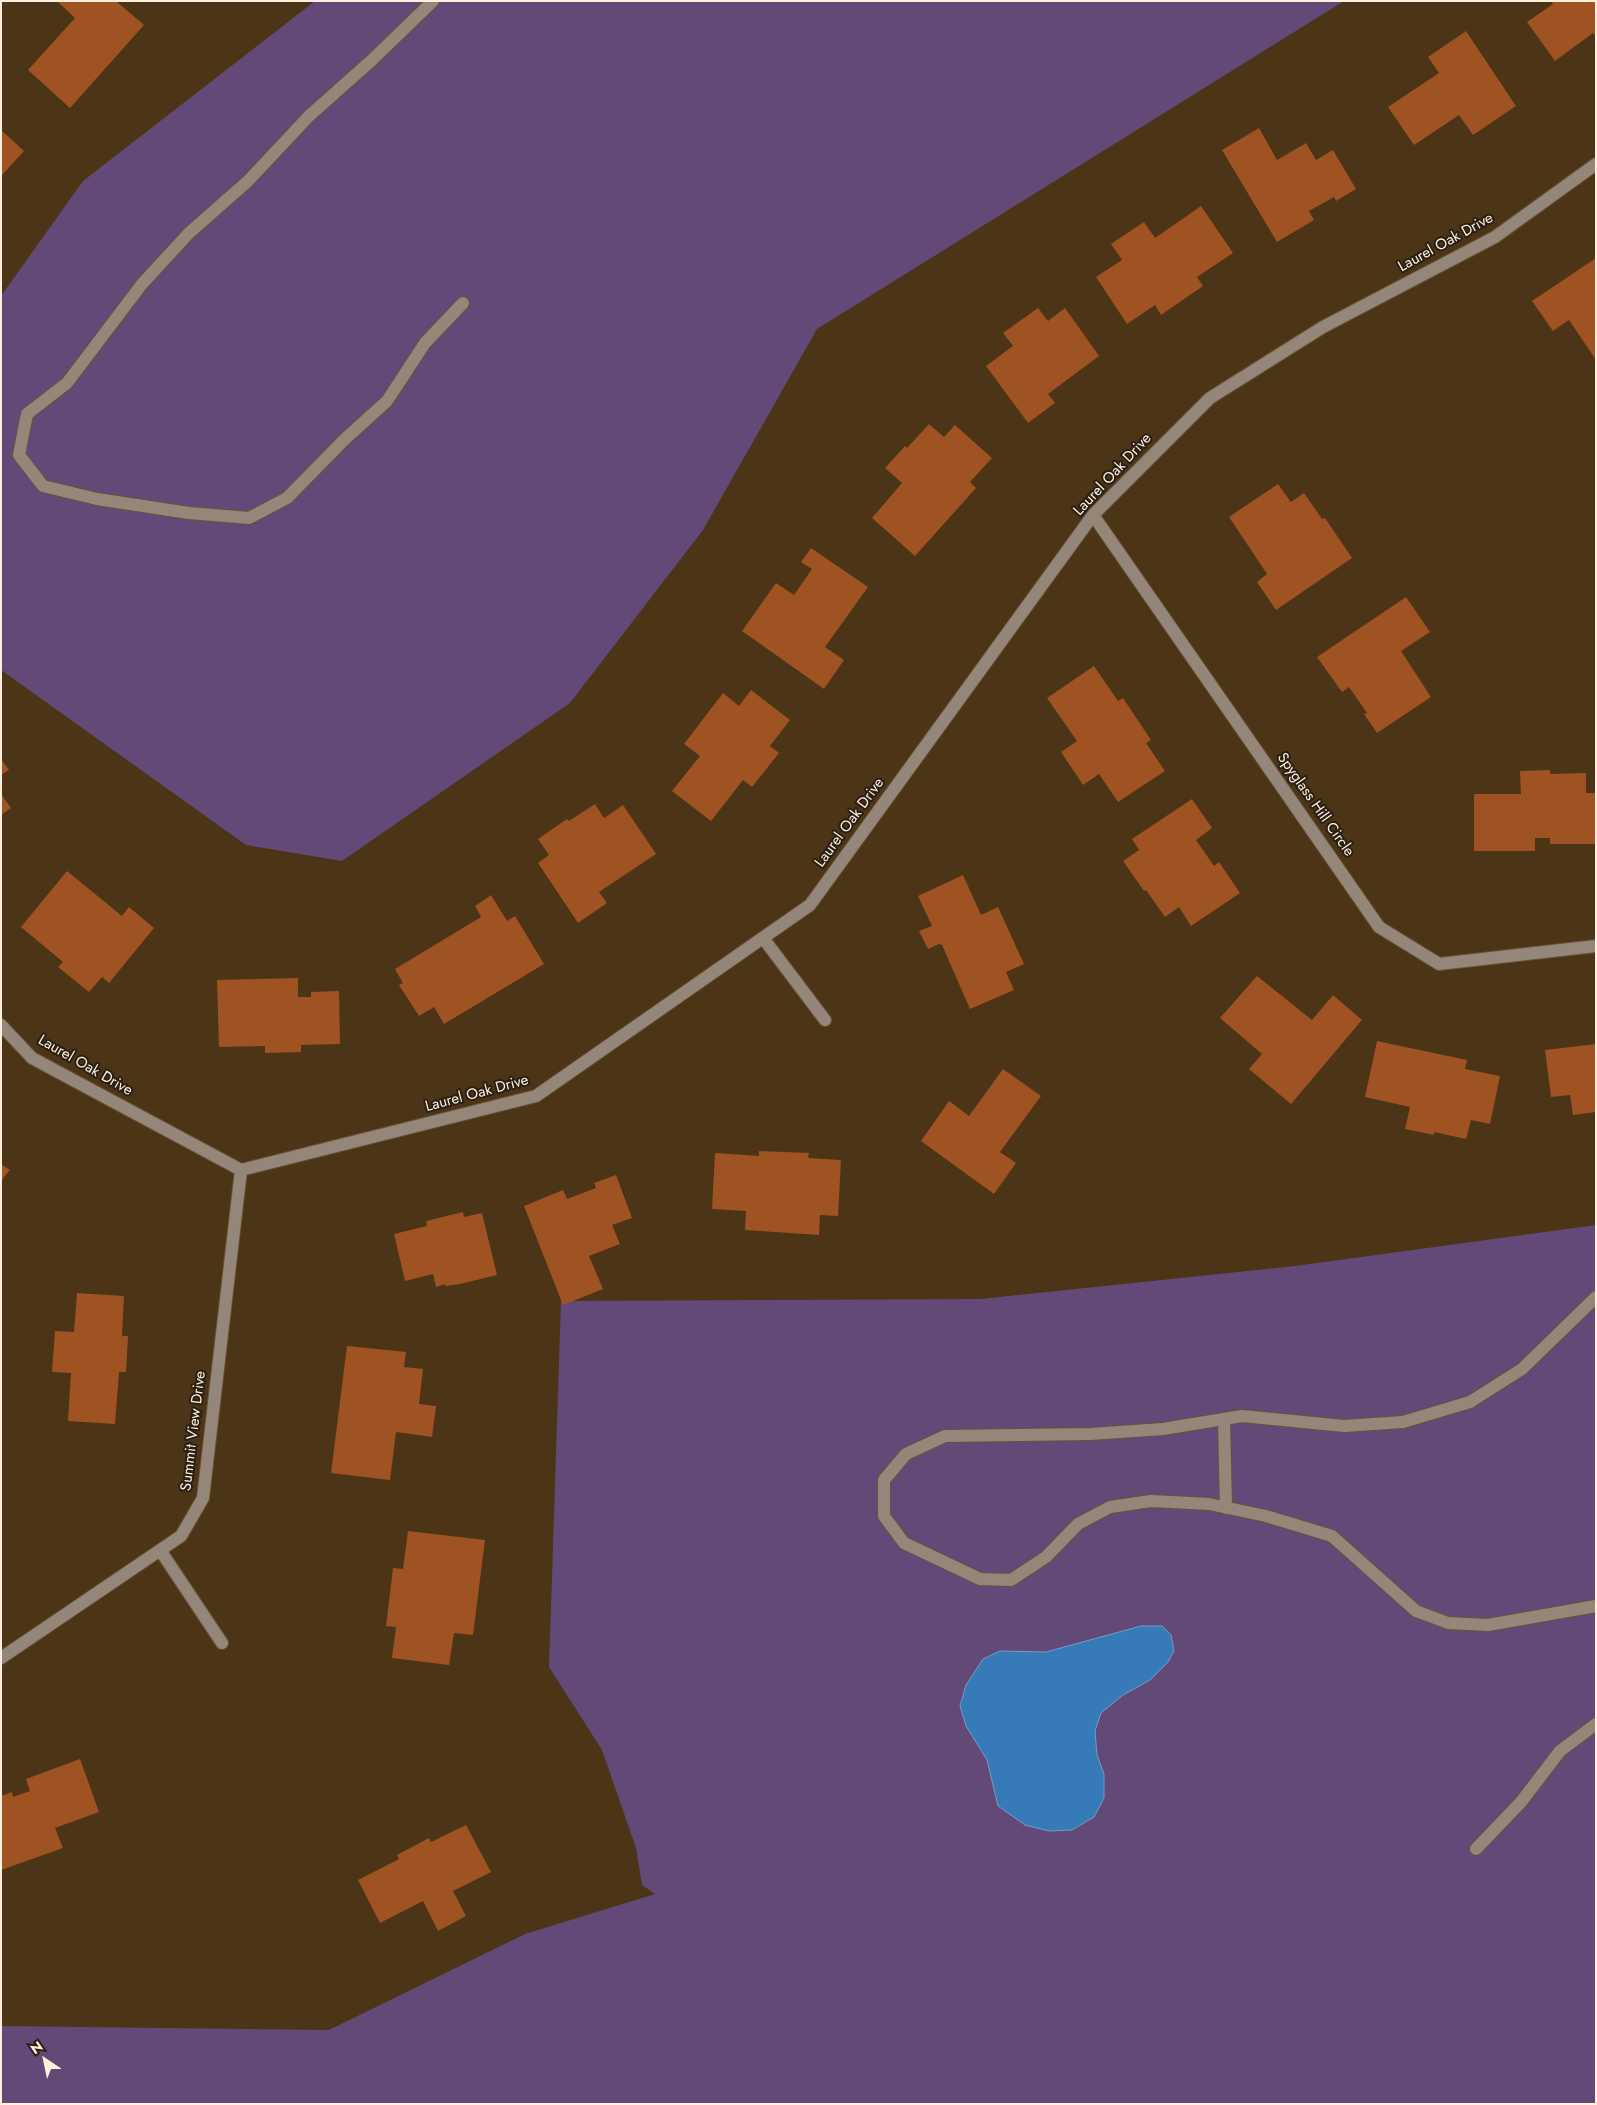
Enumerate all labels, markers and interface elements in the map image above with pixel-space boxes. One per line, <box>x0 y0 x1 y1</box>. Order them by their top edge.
street label: Laurel Oak Drive <box>1395 209 1497 277</box>
street label: Laurel Oak Drive <box>1070 430 1156 520</box>
street label: Spyglass Hill Circle <box>1273 750 1357 860</box>
street label: Laurel Oak Drive <box>812 775 888 871</box>
street label: Laurel Oak Drive <box>35 1032 135 1100</box>
street label: Laurel Oak Drive <box>424 1072 530 1116</box>
street label: Summit View Drive <box>178 1370 210 1492</box>
north arrow <box>20 2035 70 2085</box>
text: N <box>26 2036 47 2059</box>

